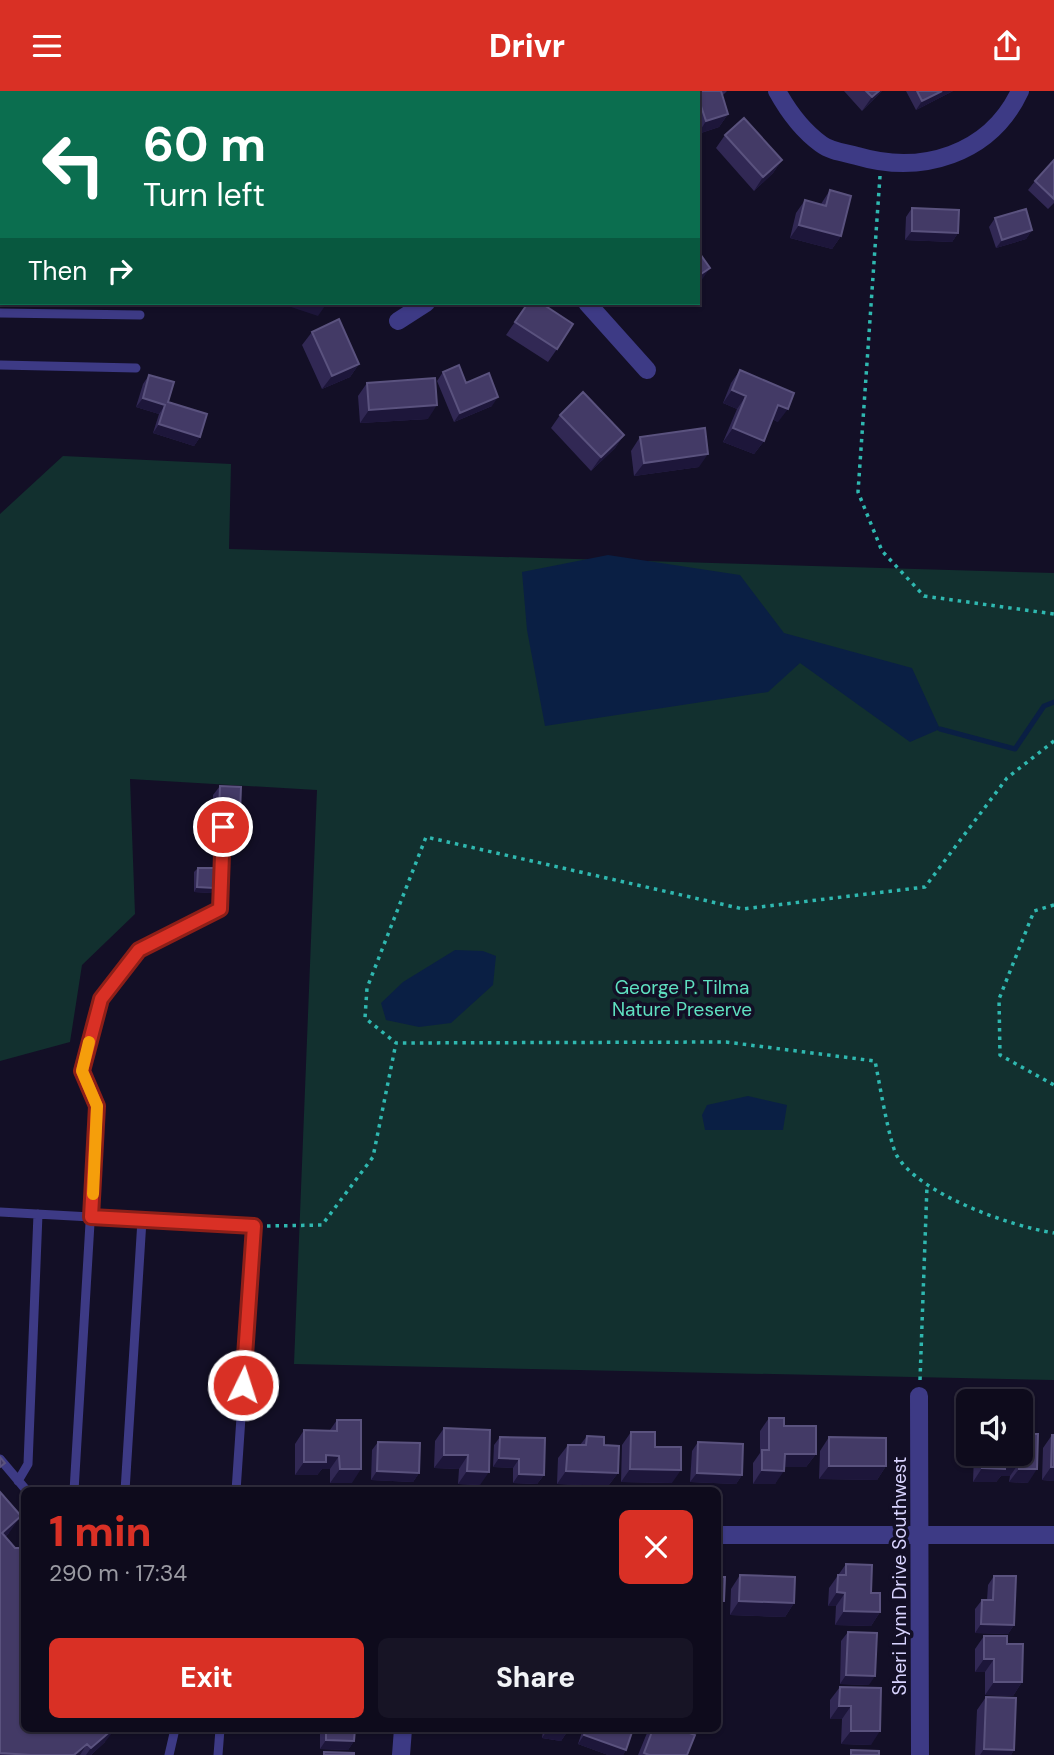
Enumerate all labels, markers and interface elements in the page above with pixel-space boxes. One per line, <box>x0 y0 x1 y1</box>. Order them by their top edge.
text: Drivr <box>489 25 565 67</box>
icon: menu <box>28 27 66 65</box>
icon: share <box>988 27 1026 65</box>
text: 60 m <box>143 112 266 176</box>
icon: left <box>28 119 119 210</box>
text: Turn left <box>143 174 265 216</box>
icon: right <box>101 252 139 290</box>
text: Then <box>28 254 87 288</box>
pin <box>193 797 253 857</box>
icon: arrive <box>204 808 242 846</box>
park label: George P. Tilma Nature Preserve <box>612 975 752 1022</box>
position arrow <box>206 1348 280 1422</box>
map controls <box>956 1389 1033 1466</box>
button: sound <box>956 1389 1033 1466</box>
street label: Sheri Lynn Drive Southwest <box>887 1457 912 1695</box>
text: 1 min <box>49 1504 152 1559</box>
button: close <box>619 1510 693 1584</box>
text: 290 m · 17:34 <box>49 1558 187 1588</box>
button: Exit <box>49 1638 364 1718</box>
button: Share <box>378 1638 693 1718</box>

